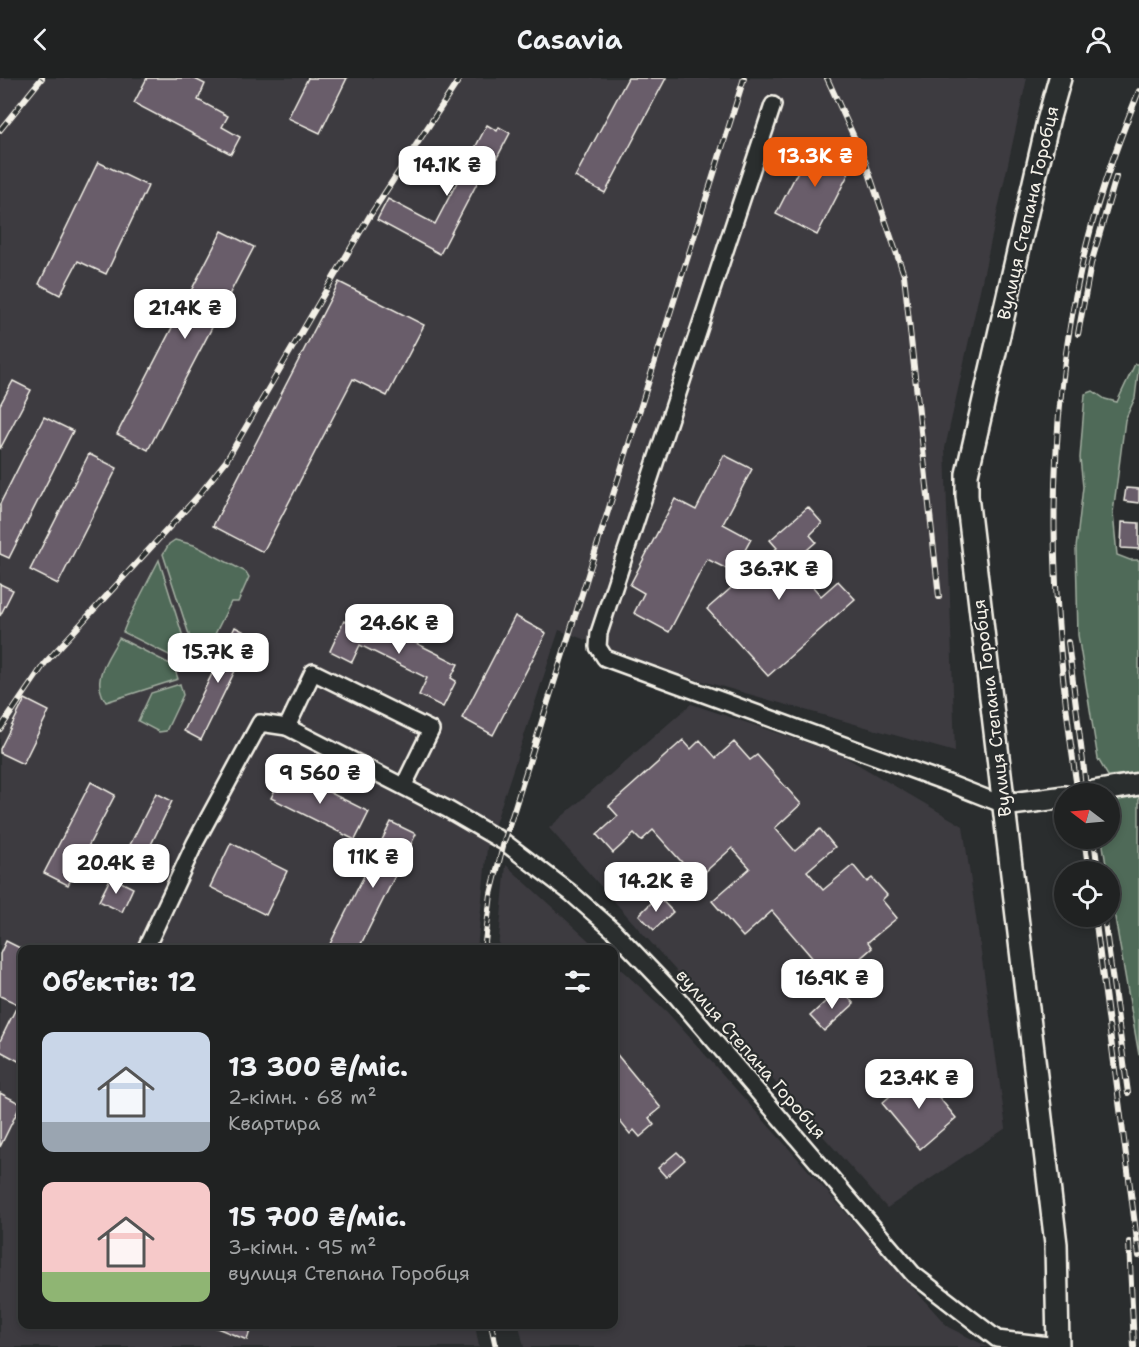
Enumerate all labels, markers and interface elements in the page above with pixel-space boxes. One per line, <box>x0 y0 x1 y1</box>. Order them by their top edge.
text: Casavia <box>516 21 623 58</box>
icon: back <box>24 23 57 56</box>
icon: person <box>1082 23 1115 56</box>
street label: Вулиця Степана Горобця <box>992 104 1064 322</box>
pin: 13.3K ₴ <box>760 137 870 188</box>
text: 13.3K ₴ <box>777 143 853 169</box>
pin: 14.1K ₴ <box>392 146 502 197</box>
text: 14.1K ₴ <box>413 152 481 178</box>
pin: 21.4K ₴ <box>130 289 240 340</box>
text: 21.4K ₴ <box>148 295 222 321</box>
pin: 36.7K ₴ <box>724 550 834 601</box>
text: 36.7K ₴ <box>739 556 819 582</box>
street label: Вулиця Степана Горобця <box>967 598 1017 818</box>
pin: 24.6K ₴ <box>344 604 454 655</box>
text: 24.6K ₴ <box>359 610 439 636</box>
pin: 15.7K ₴ <box>163 633 273 684</box>
text: 15.7K ₴ <box>182 639 254 665</box>
pin: 9 560 ₴ <box>265 754 375 805</box>
text: 9 560 ₴ <box>279 760 361 786</box>
north arrow <box>1054 783 1120 849</box>
map controls <box>1054 783 1120 927</box>
pin: 11K ₴ <box>331 838 415 889</box>
pin: 20.4K ₴ <box>61 844 171 895</box>
text: 11K ₴ <box>347 844 399 870</box>
text: 20.4K ₴ <box>76 850 156 876</box>
button: locate <box>1054 861 1120 927</box>
pin: 14.2K ₴ <box>601 862 711 913</box>
text: 14.2K ₴ <box>618 868 694 894</box>
pin: 16.9K ₴ <box>777 959 887 1010</box>
text: Об’єктів: 12 <box>42 964 196 999</box>
street label: вулиця Степана Горобця <box>670 964 832 1144</box>
icon: filters <box>561 965 594 998</box>
text: 16.9K ₴ <box>795 965 869 991</box>
text: 13 300 ₴/міс. <box>228 1049 408 1084</box>
icon: home <box>90 1056 162 1128</box>
pin: 23.4K ₴ <box>864 1059 974 1110</box>
text: 23.4K ₴ <box>879 1065 959 1091</box>
text: 2-кімн. · 68 m² <box>228 1084 377 1110</box>
text: Квартира <box>228 1110 320 1136</box>
text: 15 700 ₴/міс. <box>228 1199 407 1234</box>
icon: home <box>90 1206 162 1278</box>
text: 3-кімн. · 95 m² <box>228 1234 377 1260</box>
text: вулиця Степана Горобця <box>228 1260 470 1286</box>

